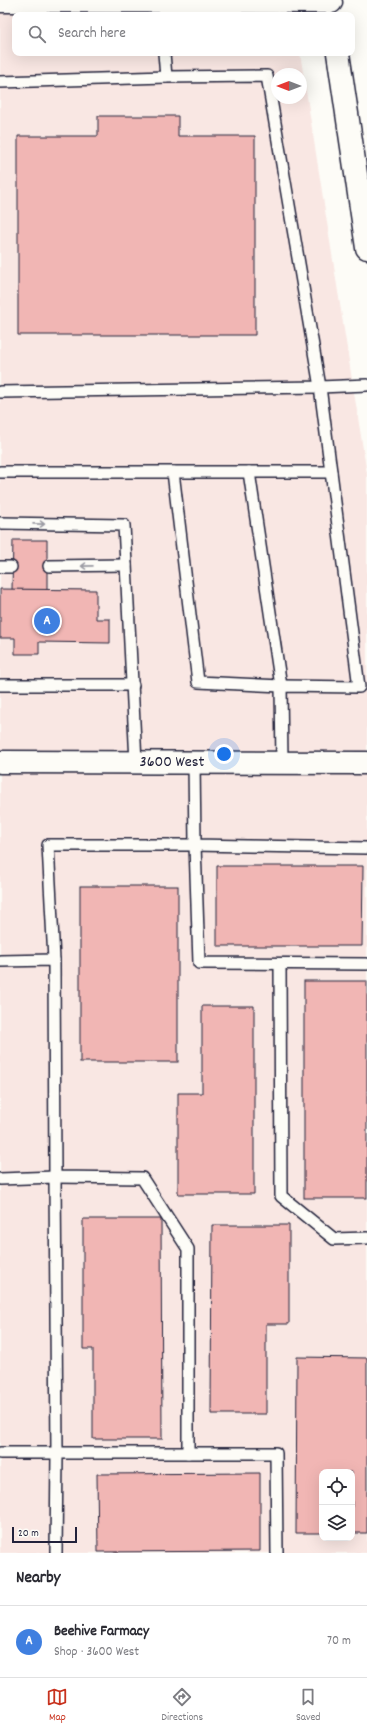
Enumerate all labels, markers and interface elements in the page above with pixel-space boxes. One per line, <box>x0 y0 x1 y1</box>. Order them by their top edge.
search box <box>12 12 355 56</box>
icon: search <box>26 23 48 45</box>
text: Search here <box>58 23 126 45</box>
north arrow <box>271 68 307 104</box>
one-way arrow <box>32 520 45 528</box>
one-way arrow <box>81 562 94 570</box>
pin: A <box>34 606 60 636</box>
your location <box>214 744 234 764</box>
street label: 3600 West <box>140 751 205 774</box>
map controls <box>319 1469 355 1541</box>
button: locate <box>319 1469 355 1505</box>
button: layers <box>319 1505 355 1541</box>
scale bar <box>12 1525 77 1544</box>
text: 20 m <box>18 1526 39 1542</box>
text: Nearby <box>16 1567 60 1591</box>
text: Beehive Farmacy <box>54 1621 149 1643</box>
text: A <box>25 1632 33 1651</box>
text: 70 m <box>327 1632 351 1651</box>
text: Shop · 3600 West <box>54 1643 139 1662</box>
tab: Map <box>46 1686 68 1726</box>
tab: Directions <box>161 1686 203 1726</box>
tab: Saved <box>296 1686 321 1726</box>

